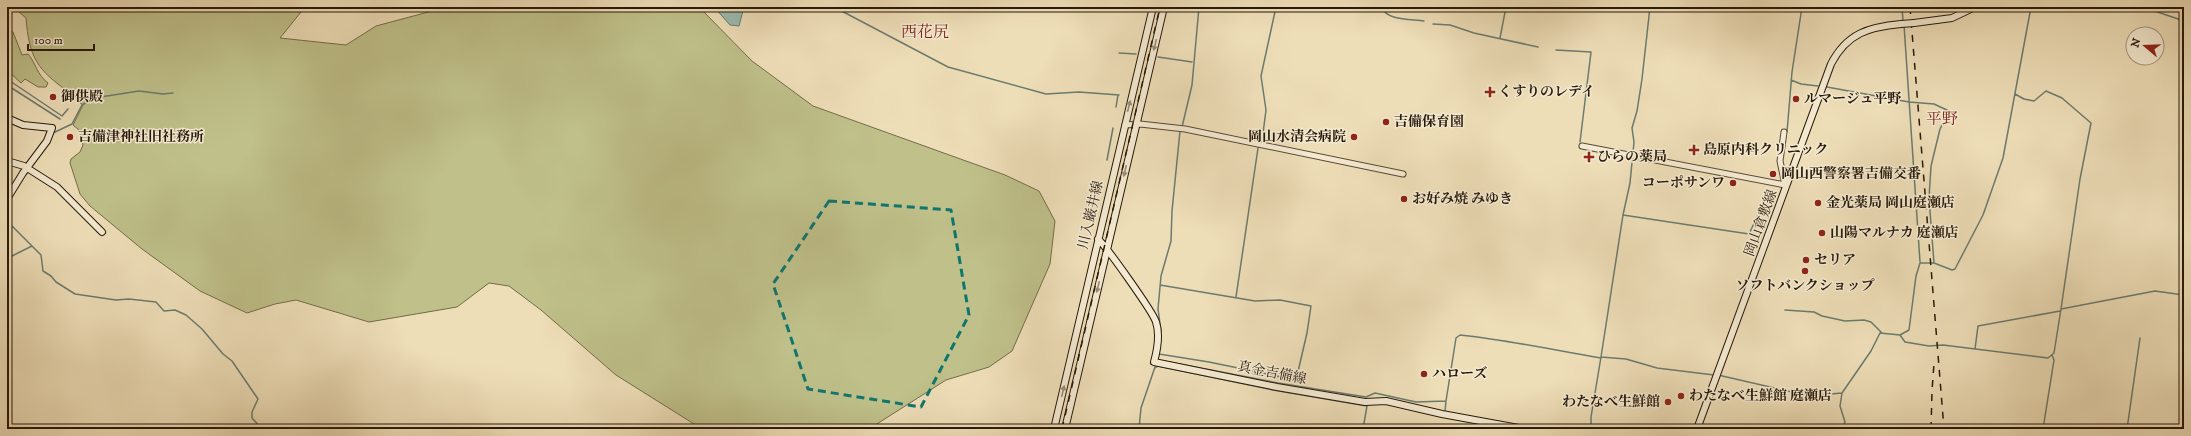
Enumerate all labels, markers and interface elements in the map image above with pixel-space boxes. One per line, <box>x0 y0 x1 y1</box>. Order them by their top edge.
district label: 西花尻 <box>901 22 949 42</box>
scale bar <box>28 26 94 52</box>
north arrow <box>2125 26 2165 66</box>
text: 100 m <box>34 33 63 48</box>
text: N <box>2128 37 2145 50</box>
one-way arrow <box>1152 39 1158 51</box>
place label: くすりのレデイ <box>1498 83 1595 101</box>
marker: くすりのレデイ <box>1485 87 1495 97</box>
place label: 御供殿 <box>61 88 103 106</box>
place label: ルマージュ平野 <box>1804 90 1901 108</box>
marker: 御供殿 <box>48 92 58 102</box>
marker: ルマージュ平野 <box>1791 94 1801 104</box>
one-way arrow <box>1127 100 1133 112</box>
district label: 平野 <box>1926 109 1958 129</box>
place label: 吉備保育園 <box>1394 113 1464 131</box>
marker: 吉備保育園 <box>1381 117 1391 127</box>
place label: 吉備津神社旧社務所 <box>78 128 204 146</box>
place label: 岡山水清会病院 <box>1248 128 1346 146</box>
marker: 吉備津神社旧社務所 <box>65 132 75 142</box>
marker: 岡山水清会病院 <box>1349 132 1359 142</box>
place label: 島原内科クリニック <box>1703 141 1828 159</box>
marker: 島原内科クリニック <box>1688 144 1700 156</box>
place label: ひらの薬局 <box>1597 148 1667 166</box>
marker: ひらの薬局 <box>1584 152 1594 162</box>
one-way arrow <box>1122 165 1128 178</box>
place label: 岡山西警察署吉備交番 <box>1781 165 1921 183</box>
marker: 岡山西警察署吉備交番 <box>1768 169 1778 179</box>
place label: コーポサンワ <box>1642 174 1725 192</box>
marker: コーポサンワ <box>1728 178 1738 188</box>
street label: 川入巌井線 <box>1074 179 1108 251</box>
street label: 岡山倉敷線 <box>1741 187 1781 259</box>
place label: お好み焼 みゆき <box>1412 190 1513 208</box>
marker: お好み焼 みゆき <box>1399 194 1409 204</box>
place label: 金光薬局 岡山庭瀬店 <box>1826 194 1955 212</box>
marker: 金光薬局 岡山庭瀬店 <box>1813 198 1823 208</box>
place label: 山陽マルナカ 庭瀬店 <box>1830 224 1959 242</box>
marker: 山陽マルナカ 庭瀬店 <box>1817 228 1827 238</box>
place label: セリア <box>1814 251 1856 269</box>
marker: セリア <box>1801 255 1811 265</box>
marker: ソフトバンクショップ <box>1800 266 1810 276</box>
place label: ソフトバンクショップ <box>1735 277 1875 295</box>
one-way arrow <box>1095 281 1101 293</box>
street label: 真金吉備線 <box>1236 357 1308 389</box>
place label: ハローズ <box>1432 365 1487 383</box>
marker: ハローズ <box>1419 369 1429 379</box>
one-way arrow <box>1060 385 1066 397</box>
place label: わたなべ生鮮館 庭瀬店 <box>1689 387 1832 405</box>
marker: わたなべ生鮮館 庭瀬店 <box>1676 391 1686 401</box>
place label: わたなべ生鮮館 <box>1562 393 1660 411</box>
marker: わたなべ生鮮館 <box>1663 397 1673 407</box>

